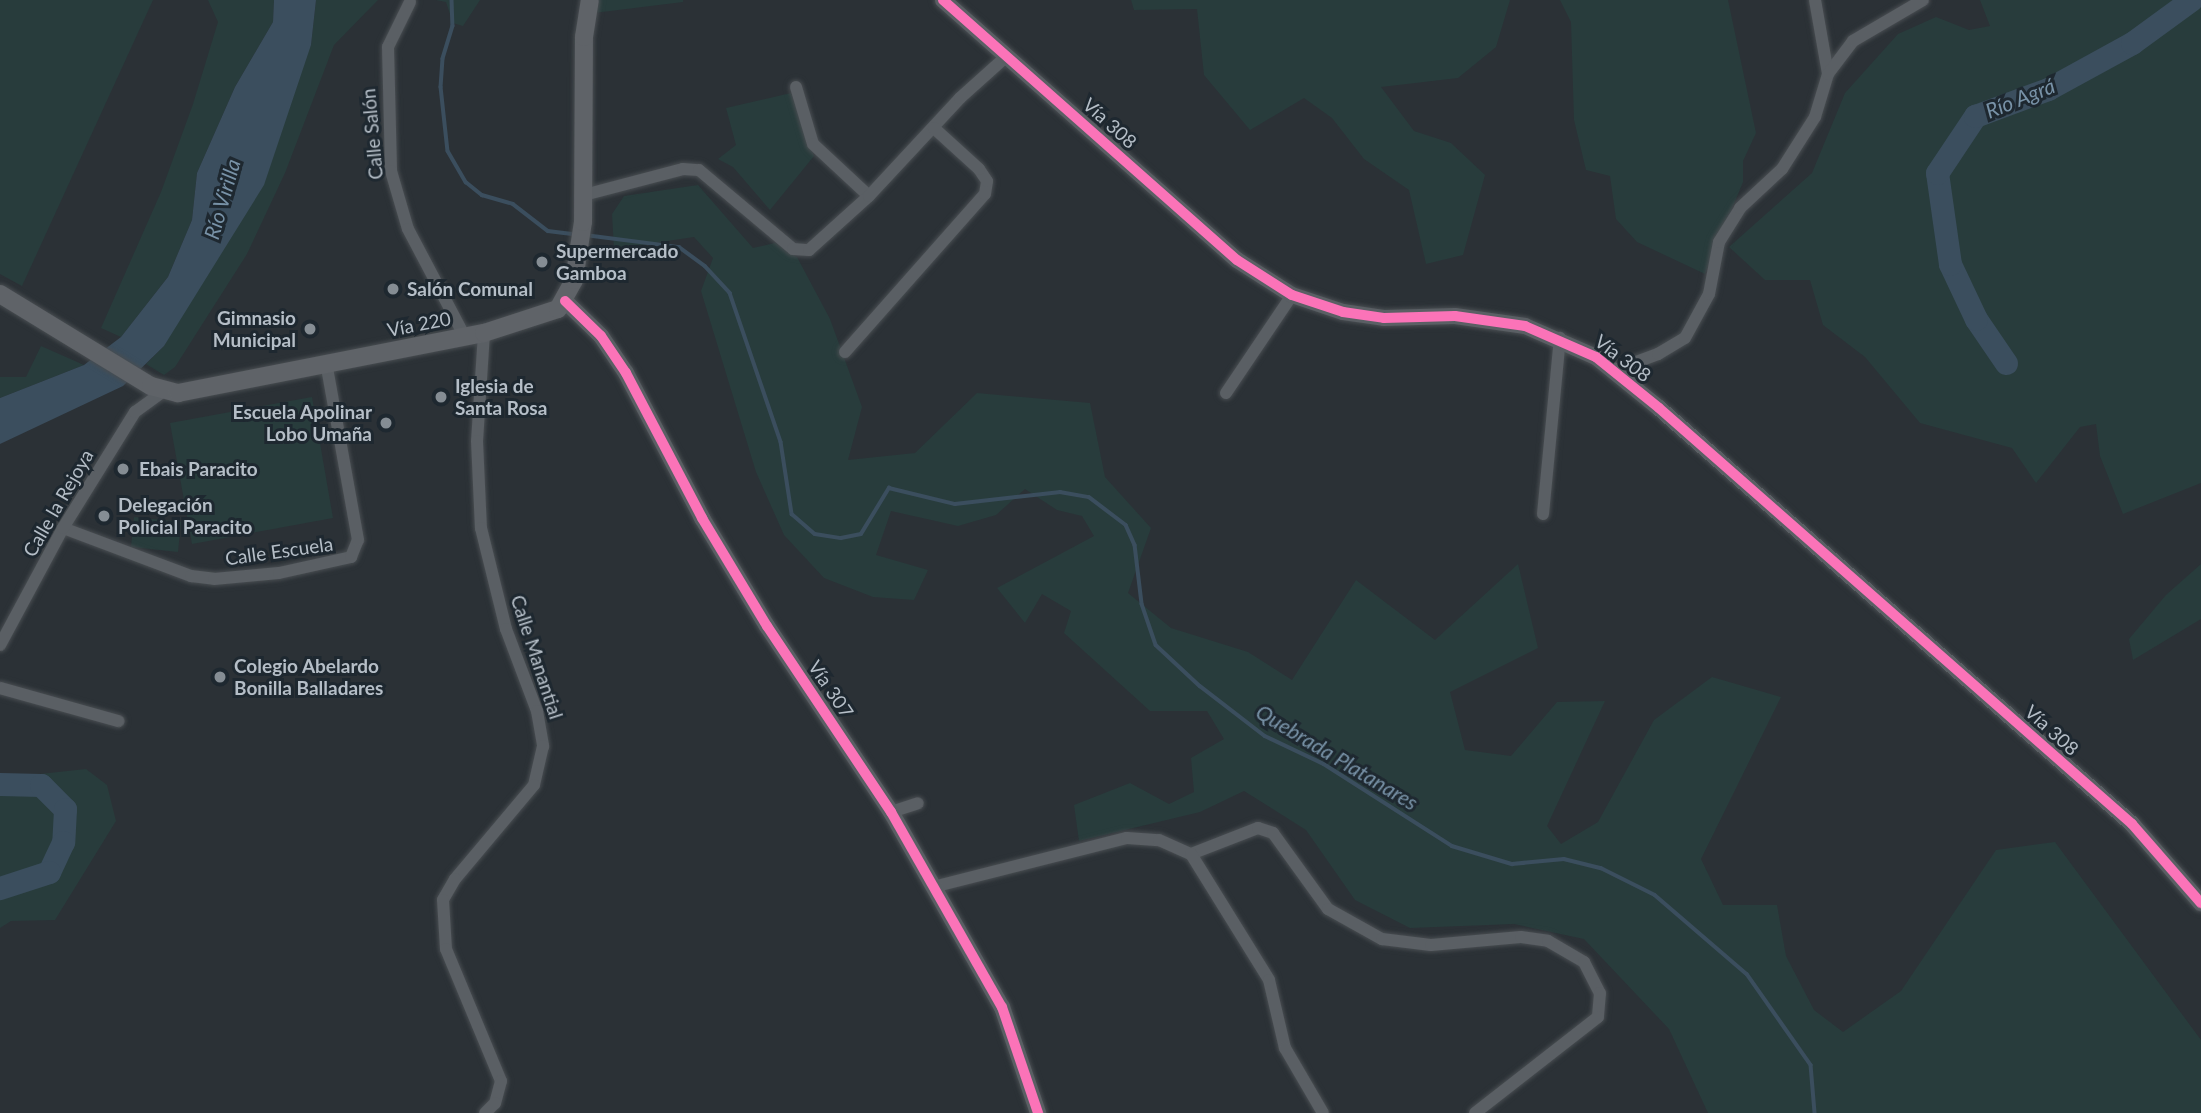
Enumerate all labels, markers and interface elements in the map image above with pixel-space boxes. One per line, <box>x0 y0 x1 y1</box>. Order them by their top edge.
water label: Río Agrá <box>1981 73 2059 123</box>
street label: Calle Salón <box>357 87 387 181</box>
street label: Vía 308 <box>1078 93 1142 153</box>
water label: Río Virilla <box>198 156 246 242</box>
place label: Supermercado Gamboa <box>556 240 678 284</box>
marker: Supermercado Gamboa <box>534 254 550 270</box>
place label: Salón Comunal <box>407 278 533 300</box>
marker: Salón Comunal <box>385 281 401 297</box>
place label: Gimnasio Municipal <box>213 307 296 351</box>
street label: Vía 220 <box>385 307 453 341</box>
marker: Gimnasio Municipal <box>302 321 318 337</box>
street label: Vía 308 <box>1590 330 1656 386</box>
place label: Iglesia de Santa Rosa <box>455 375 547 419</box>
marker: Iglesia de Santa Rosa <box>433 389 449 405</box>
place label: Escuela Apolinar Lobo Umaña <box>232 401 372 445</box>
marker: Escuela Apolinar Lobo Umaña <box>378 415 394 431</box>
street label: Calle la Rejoya <box>18 445 98 561</box>
place label: Ebais Paracito <box>139 458 258 480</box>
marker: Ebais Paracito <box>113 459 133 479</box>
place label: Delegación Policial Paracito <box>118 494 252 538</box>
marker: Delegación Policial Paracito <box>96 508 112 524</box>
street label: Calle Escuela <box>224 532 334 570</box>
street label: Calle Manantial <box>506 592 568 722</box>
place label: Colegio Abelardo Bonilla Balladares <box>234 655 383 699</box>
street label: Vía 307 <box>804 656 858 722</box>
marker: Colegio Abelardo Bonilla Balladares <box>212 669 228 685</box>
water label: Quebrada Platanares <box>1252 699 1422 815</box>
street label: Vía 308 <box>2020 700 2084 760</box>

